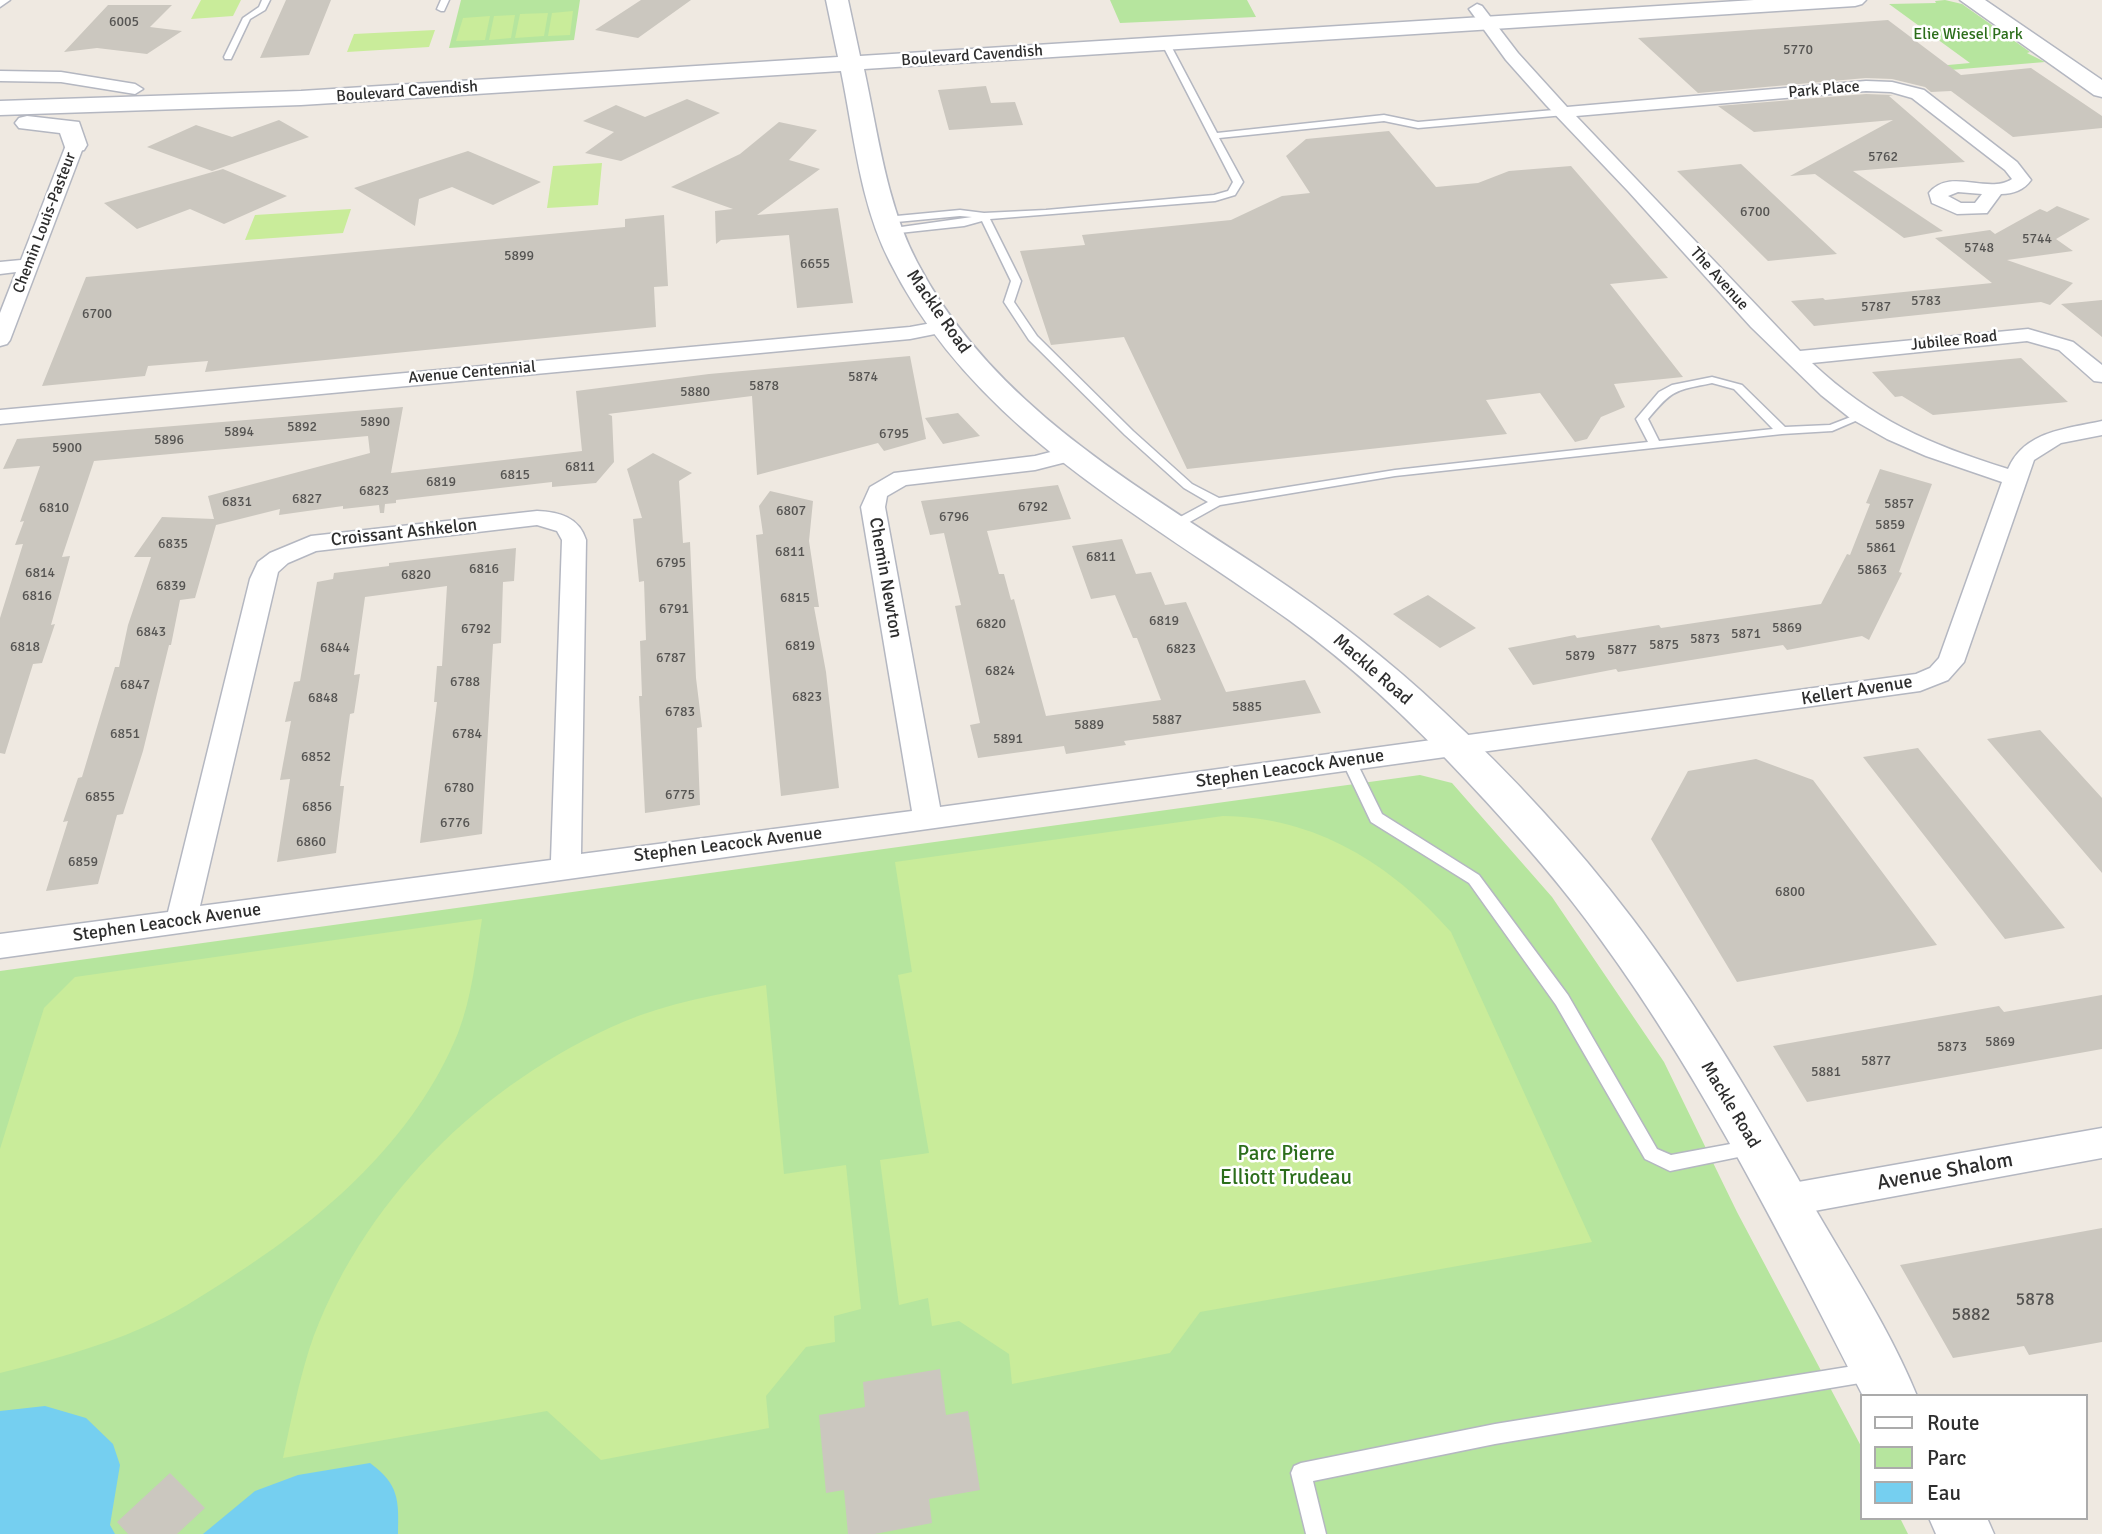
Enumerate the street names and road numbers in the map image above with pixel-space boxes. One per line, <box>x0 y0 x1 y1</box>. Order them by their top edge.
street label: Boulevard Cavendish <box>901 41 1043 71</box>
street label: Boulevard Cavendish <box>336 77 478 107</box>
street label: Park Place <box>1788 77 1860 103</box>
street label: Chemin Louis-Pasteur <box>9 150 81 296</box>
street label: The Avenue <box>1686 244 1752 314</box>
street label: Mackle Road <box>901 266 975 358</box>
street label: Jubilee Road <box>1910 327 1998 355</box>
street label: Avenue Centennial <box>407 358 537 388</box>
street label: Croissant Ashkelon <box>330 515 478 551</box>
street label: Chemin Newton <box>864 516 906 640</box>
street label: Mackle Road <box>1328 630 1416 710</box>
street label: Kellert Avenue <box>1800 672 1914 710</box>
street label: Stephen Leacock Avenue <box>1195 745 1385 793</box>
street label: Stephen Leacock Avenue <box>632 823 824 867</box>
street label: Stephen Leacock Avenue <box>72 899 262 947</box>
street label: Mackle Road <box>1696 1058 1764 1152</box>
street label: Avenue Shalom <box>1875 1148 2015 1196</box>

